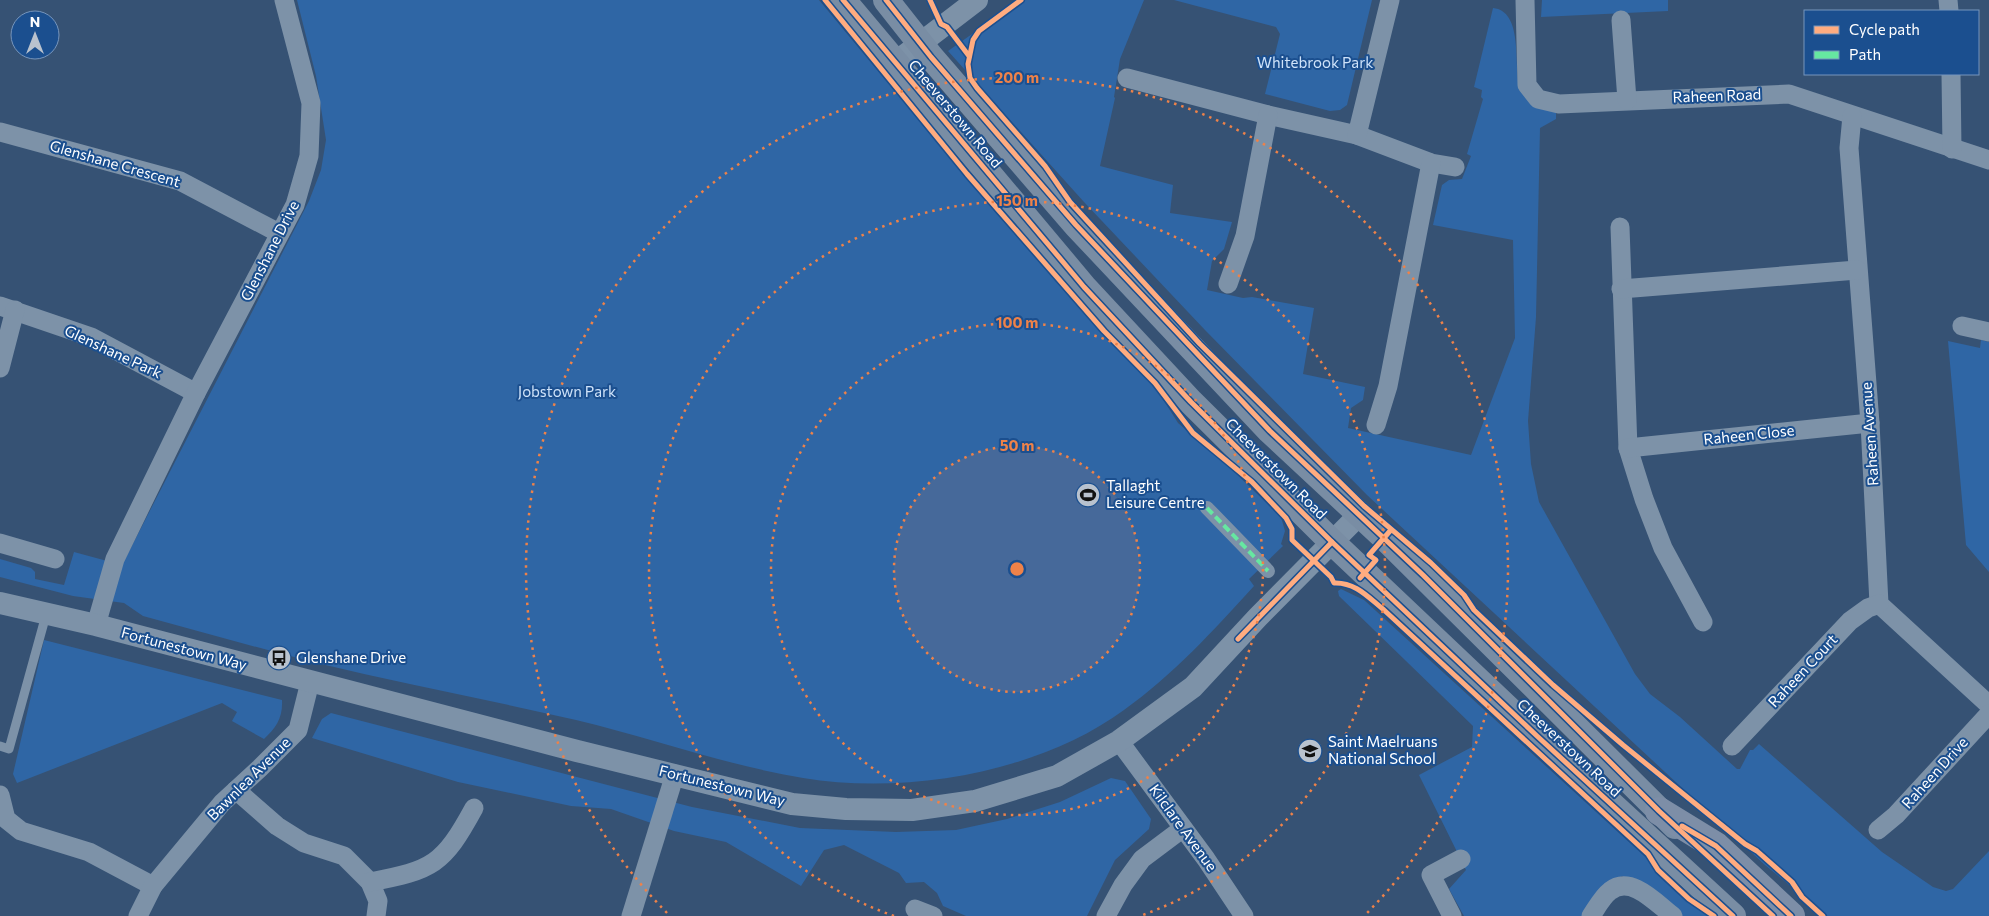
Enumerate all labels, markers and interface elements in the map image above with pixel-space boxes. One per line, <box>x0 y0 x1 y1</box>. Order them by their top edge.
north arrow <box>10 10 60 60</box>
legend <box>1804 10 1979 75</box>
text: N <box>30 13 40 30</box>
text: Cycle path <box>1849 20 1920 38</box>
text: Path <box>1849 45 1881 63</box>
park label: Whitebrook Park <box>1257 53 1373 71</box>
street label: Cheeverstown Road <box>905 56 1006 171</box>
text: 200 m <box>995 68 1039 86</box>
street label: Raheen Road <box>1672 84 1762 106</box>
street label: Glenshane Crescent <box>48 136 183 190</box>
text: 150 m <box>996 191 1038 209</box>
street label: Glenshane Drive <box>236 197 302 304</box>
text: 100 m <box>996 313 1038 331</box>
street label: Glenshane Park <box>62 321 165 382</box>
park label: Jobstown Park <box>518 382 616 400</box>
street label: Raheen Avenue <box>1856 382 1882 486</box>
street label: Cheeverstown Road <box>1222 414 1331 523</box>
street label: Raheen Close <box>1703 420 1795 448</box>
text: 50 m <box>1000 436 1034 454</box>
place label: Tallaght Leisure Centre <box>1106 476 1205 511</box>
sports icon: Tallaght Leisure Centre <box>1075 482 1101 508</box>
centre of rings <box>1008 560 1026 578</box>
street label: Fortunestown Way <box>120 623 249 674</box>
street label: Raheen Court <box>1764 630 1841 711</box>
bus stop icon: Glenshane Drive <box>266 645 292 671</box>
place label: Glenshane Drive <box>296 648 406 666</box>
street label: Cheeverstown Road <box>1514 694 1625 800</box>
place label: Saint Maelruans National School <box>1328 732 1438 767</box>
street label: Bawnlea Avenue <box>203 733 294 824</box>
street label: Raheen Drive <box>1897 733 1971 812</box>
school or university icon: Saint Maelruans National School <box>1297 738 1323 764</box>
street label: Fortunestown Way <box>657 761 787 809</box>
street label: Kilclare Avenue <box>1146 780 1222 875</box>

